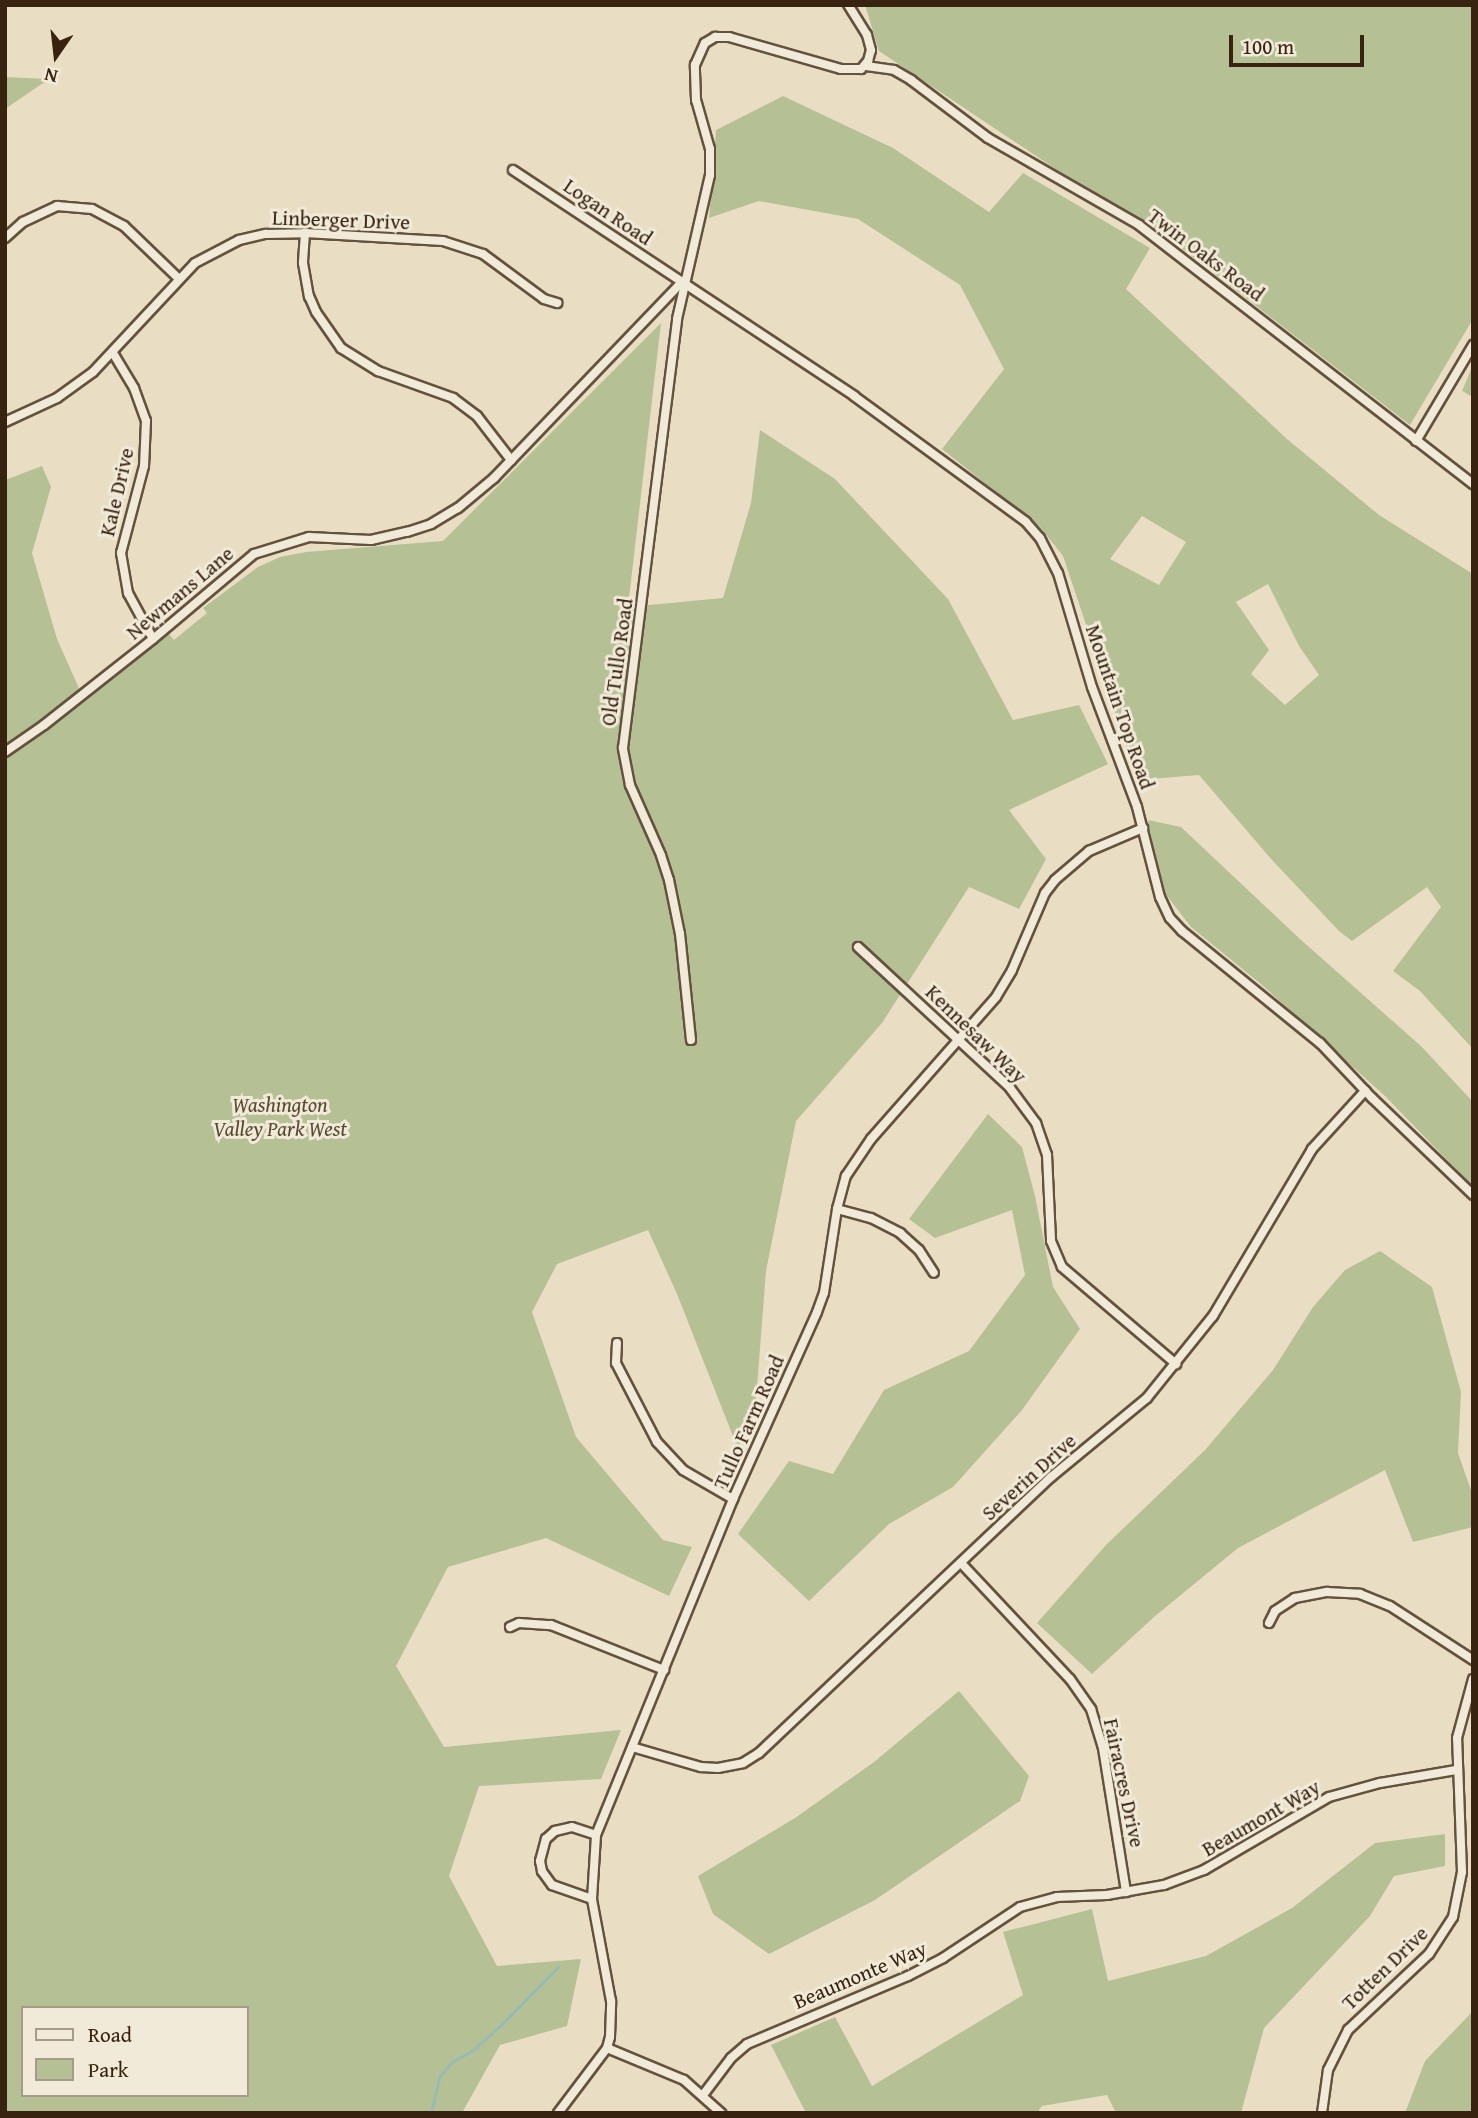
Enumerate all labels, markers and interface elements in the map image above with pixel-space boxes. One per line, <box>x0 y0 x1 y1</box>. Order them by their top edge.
north arrow <box>21 21 91 91</box>
scale bar <box>1233 21 1368 65</box>
text: 100 m <box>1242 31 1294 62</box>
text: N <box>41 61 60 91</box>
street label: Logan Road <box>559 173 657 251</box>
street label: Twin Oaks Road <box>1143 203 1269 307</box>
street label: Linberger Drive <box>272 205 410 235</box>
street label: Kale Drive <box>95 445 139 539</box>
street label: Newmans Lane <box>121 541 239 645</box>
street label: Old Tullo Road <box>596 597 638 727</box>
street label: Mountain Top Road <box>1080 621 1160 793</box>
street label: Kennesaw Way <box>920 980 1032 1088</box>
park label: Washington Valley Park West <box>213 1092 347 1142</box>
street label: Tullo Farm Road <box>708 1351 790 1493</box>
street label: Severin Drive <box>977 1428 1081 1526</box>
street label: Fairacres Drive <box>1098 1716 1150 1850</box>
street label: Beaumont Way <box>1197 1774 1325 1862</box>
street label: Totten Drive <box>1337 1921 1433 2015</box>
street label: Beaumonte Way <box>790 1936 930 2014</box>
legend <box>21 2006 248 2097</box>
text: Road <box>88 2019 132 2050</box>
text: Park <box>88 2054 129 2085</box>

